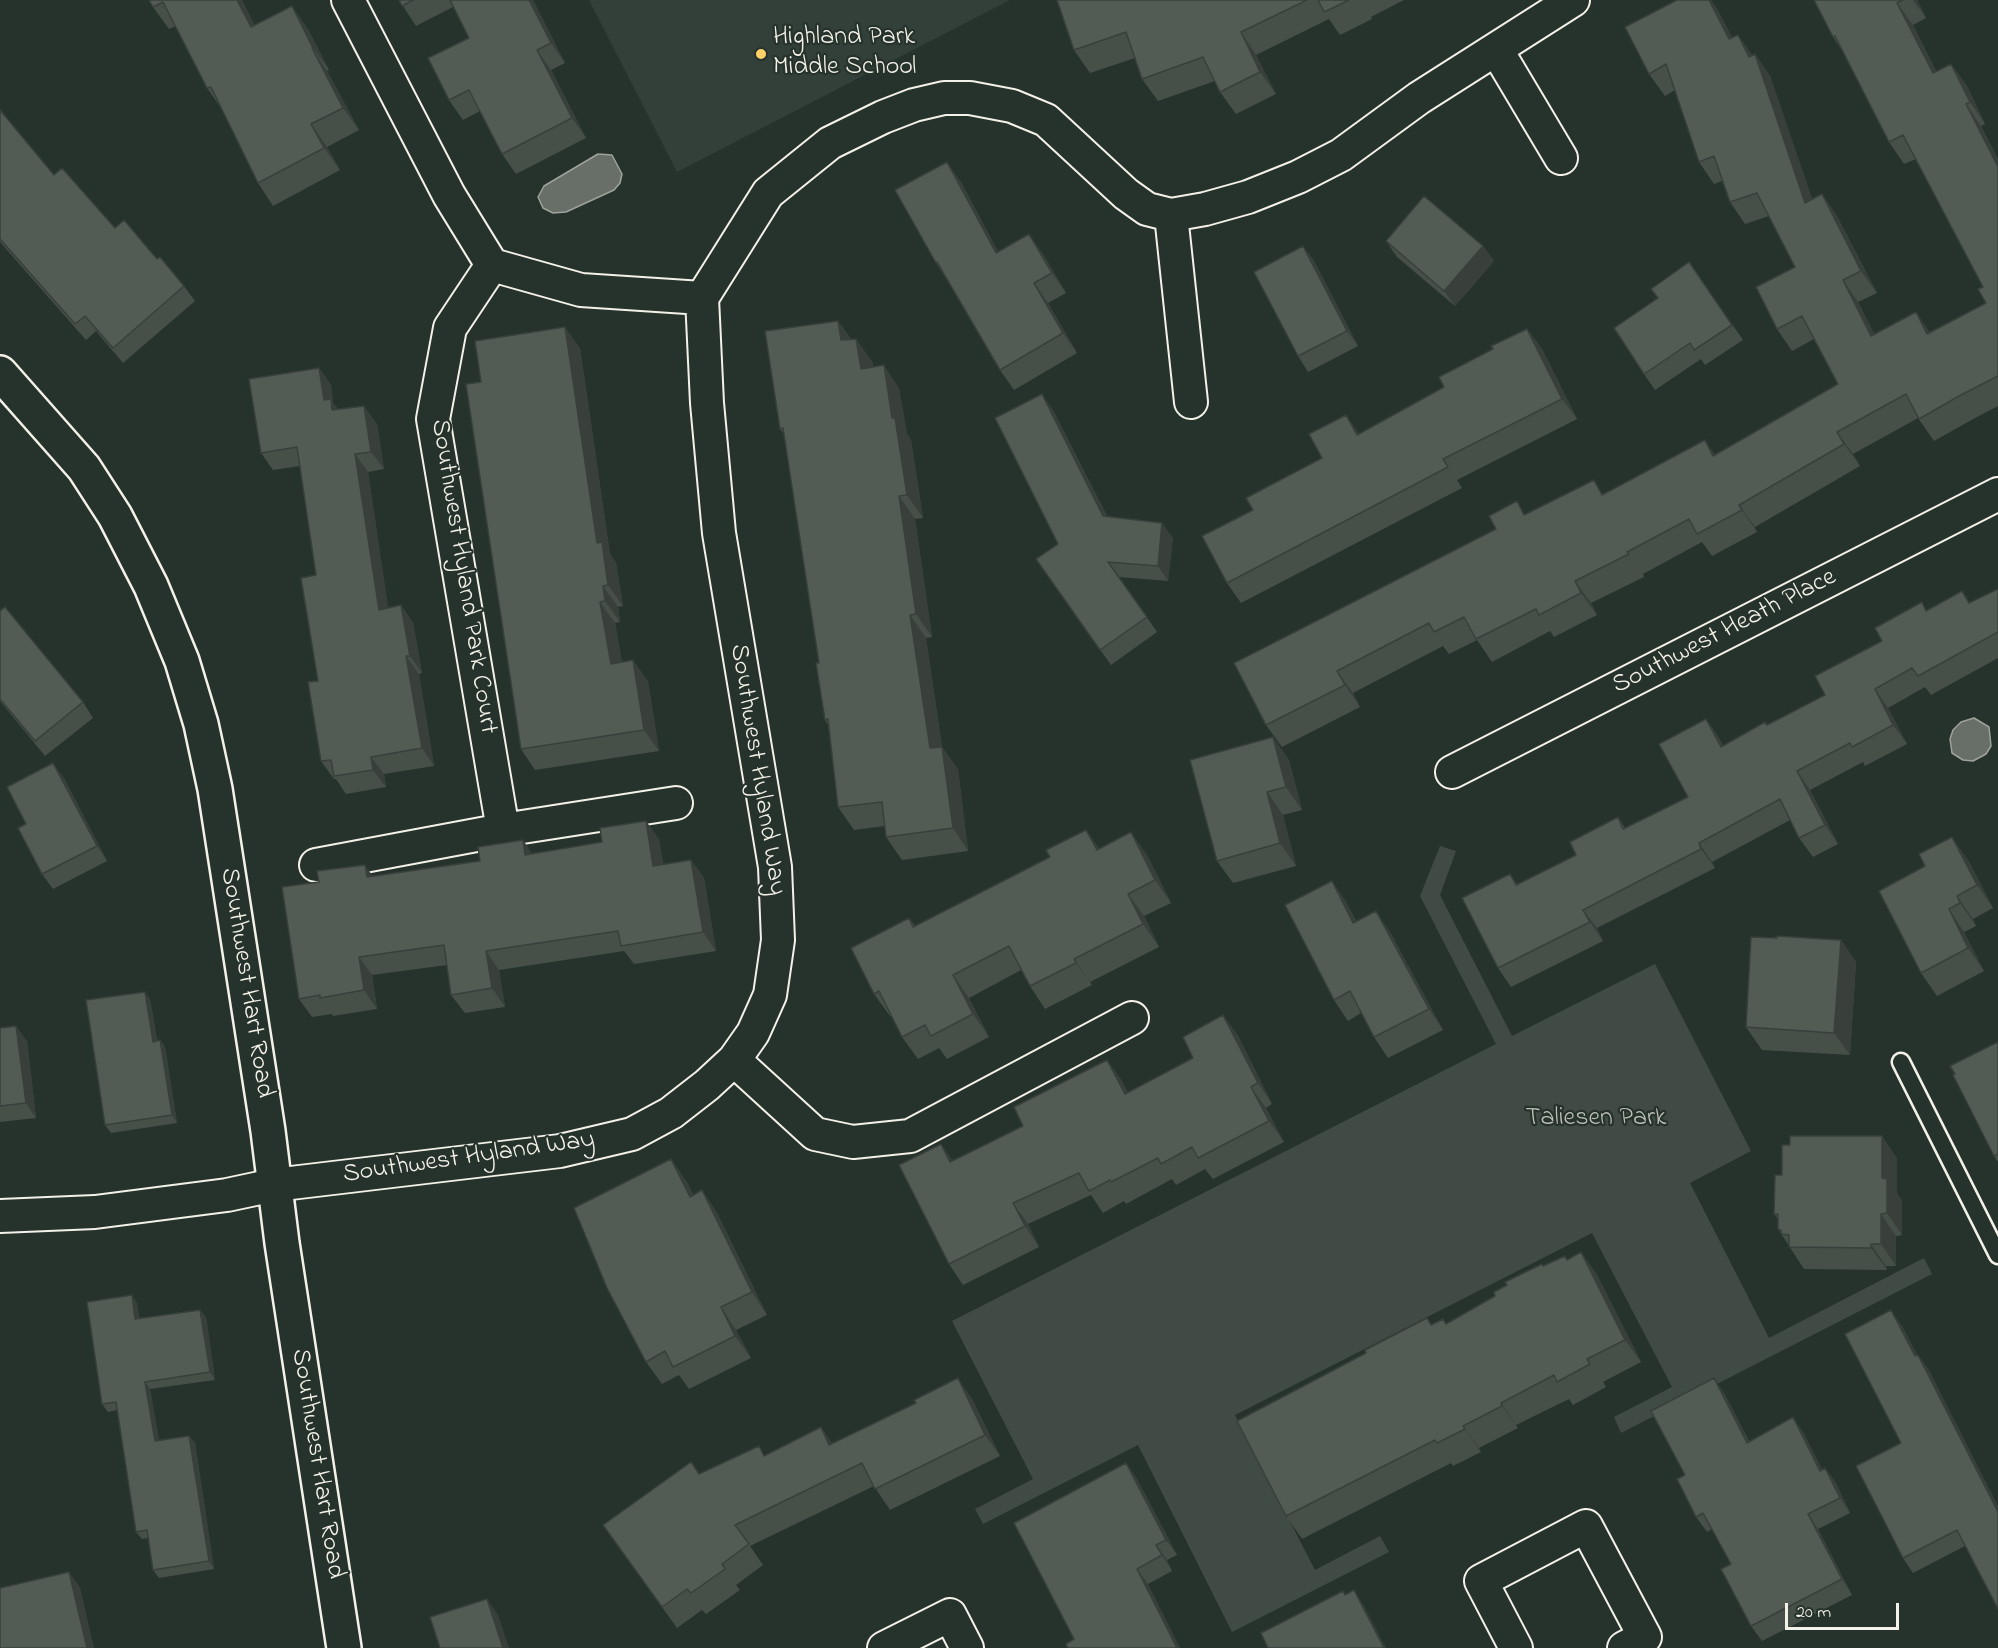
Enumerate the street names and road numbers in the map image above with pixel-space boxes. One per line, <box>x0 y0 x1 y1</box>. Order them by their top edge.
street label: Southwest Hyland Park Court <box>422 418 502 736</box>
street label: Southwest Heath Place <box>1608 563 1842 703</box>
street label: Southwest Hyland Way <box>721 642 791 898</box>
street label: Southwest Hart Road <box>211 866 279 1100</box>
street label: Southwest Hyland Way <box>341 1126 597 1192</box>
street label: Southwest Hart Road <box>282 1347 350 1581</box>

